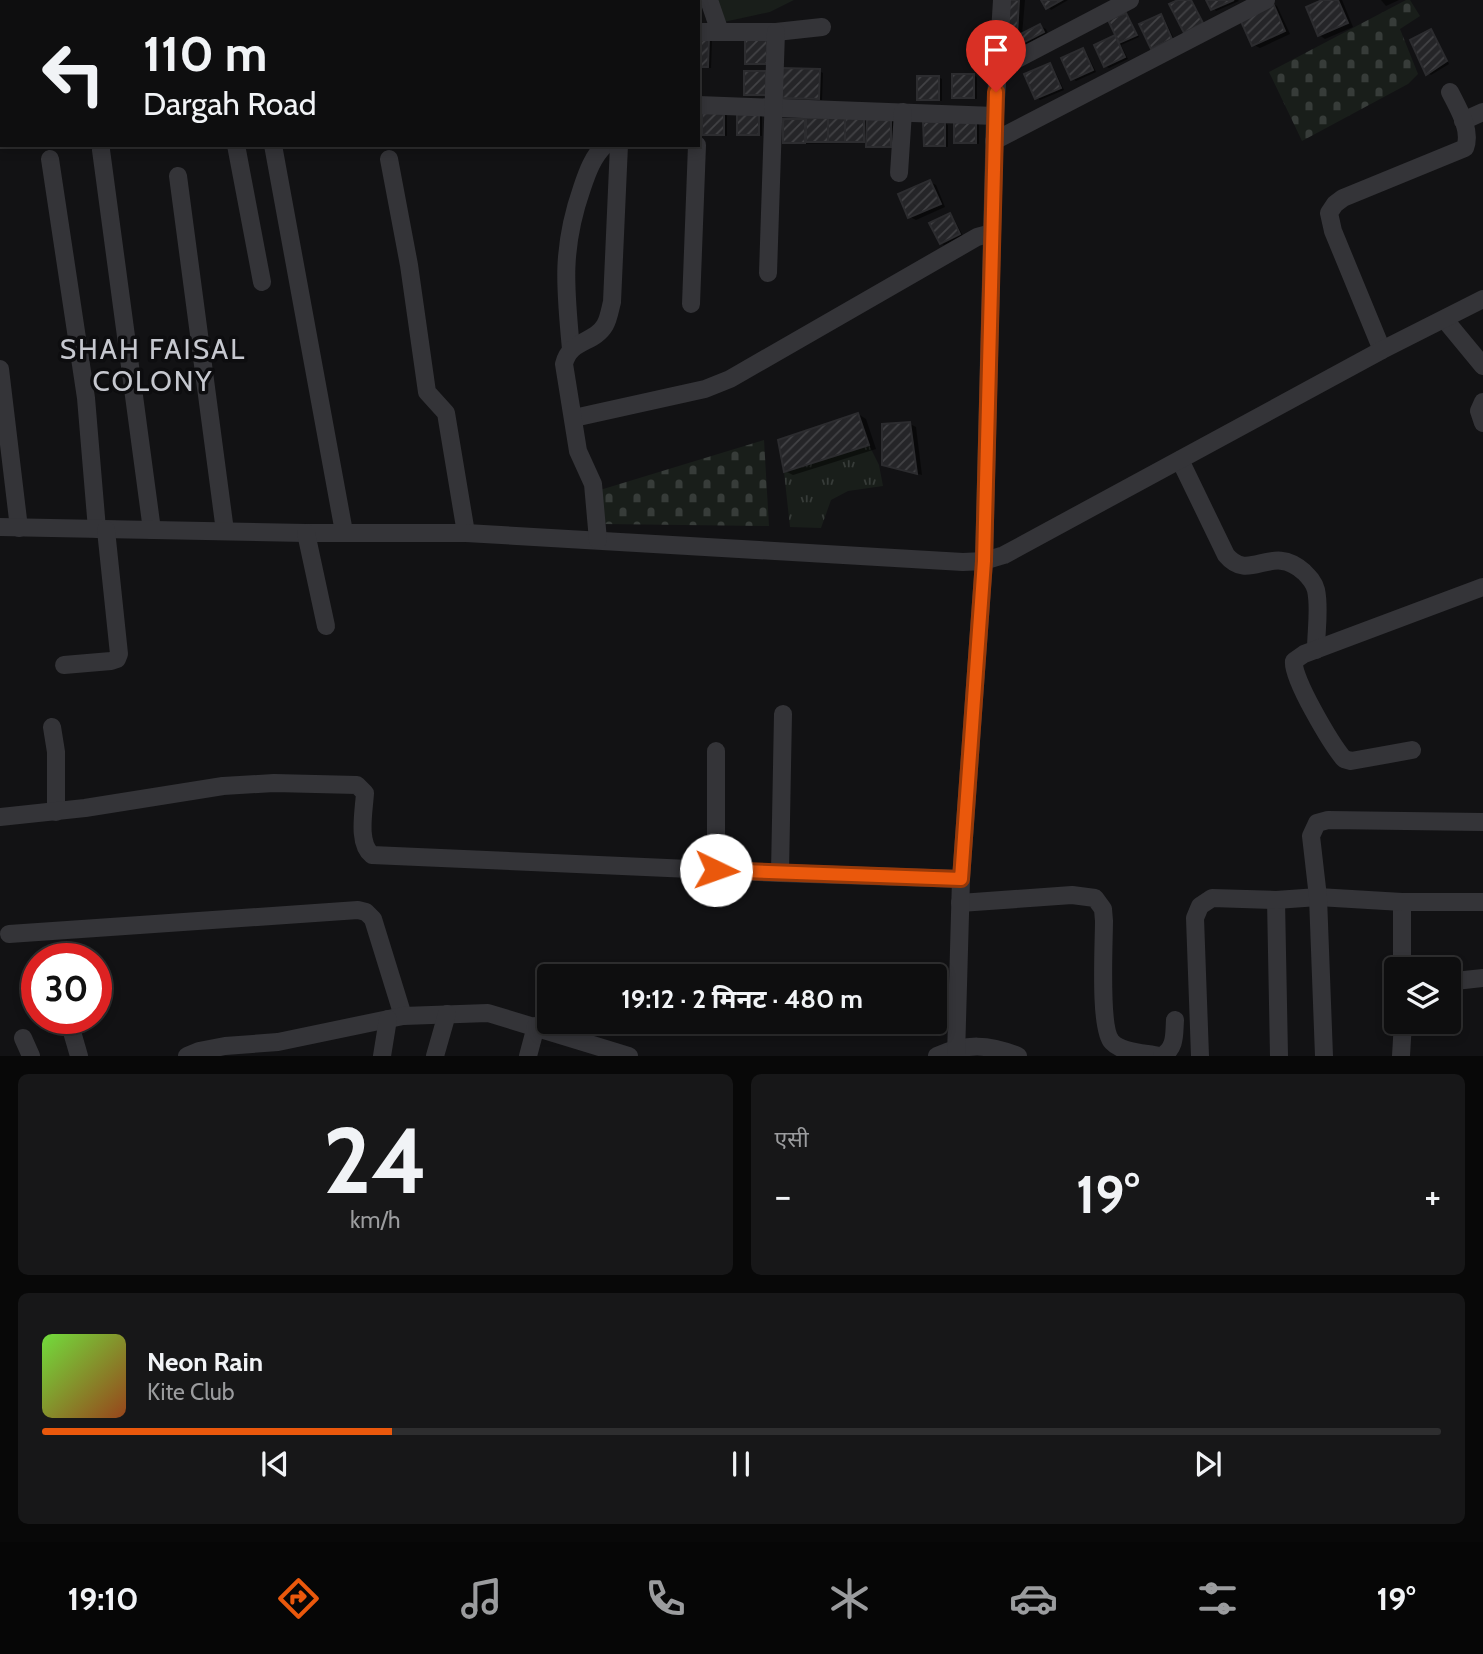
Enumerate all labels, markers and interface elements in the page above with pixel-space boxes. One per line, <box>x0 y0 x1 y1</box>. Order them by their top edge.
pin <box>966 20 1026 92</box>
text: 110 m <box>143 24 267 83</box>
icon: left <box>28 28 119 119</box>
icon: arrive <box>977 31 1015 69</box>
text: Dargah Road <box>143 84 317 123</box>
district label: SHAH FAISAL COLONY <box>60 332 246 398</box>
position arrow <box>679 833 753 907</box>
speed limit sign: 30 <box>21 943 112 1034</box>
map controls <box>1384 957 1461 1034</box>
button: layers <box>1384 957 1461 1034</box>
text: 19:12 · 2 मिनट · 480 m <box>621 983 863 1015</box>
text: 24 <box>323 1105 428 1216</box>
text: एसी <box>775 1125 809 1153</box>
text: 19° <box>1076 1163 1139 1226</box>
text: − <box>775 1172 791 1219</box>
text: + <box>1424 1172 1441 1219</box>
text: km/h <box>350 1206 400 1234</box>
text: Neon Rain <box>147 1346 263 1378</box>
text: Kite Club <box>147 1378 234 1406</box>
icon: previous <box>256 1445 294 1483</box>
icon: pause <box>722 1445 760 1483</box>
icon: next <box>1189 1445 1227 1483</box>
icon: directions <box>274 1574 323 1623</box>
icon: music <box>457 1574 506 1623</box>
icon: phone <box>641 1574 690 1623</box>
icon: climate <box>825 1574 874 1623</box>
icon: car <box>1009 1574 1058 1623</box>
icon: filters <box>1193 1574 1242 1623</box>
text: 19:10 <box>67 1579 139 1618</box>
text: 19° <box>1377 1579 1416 1618</box>

